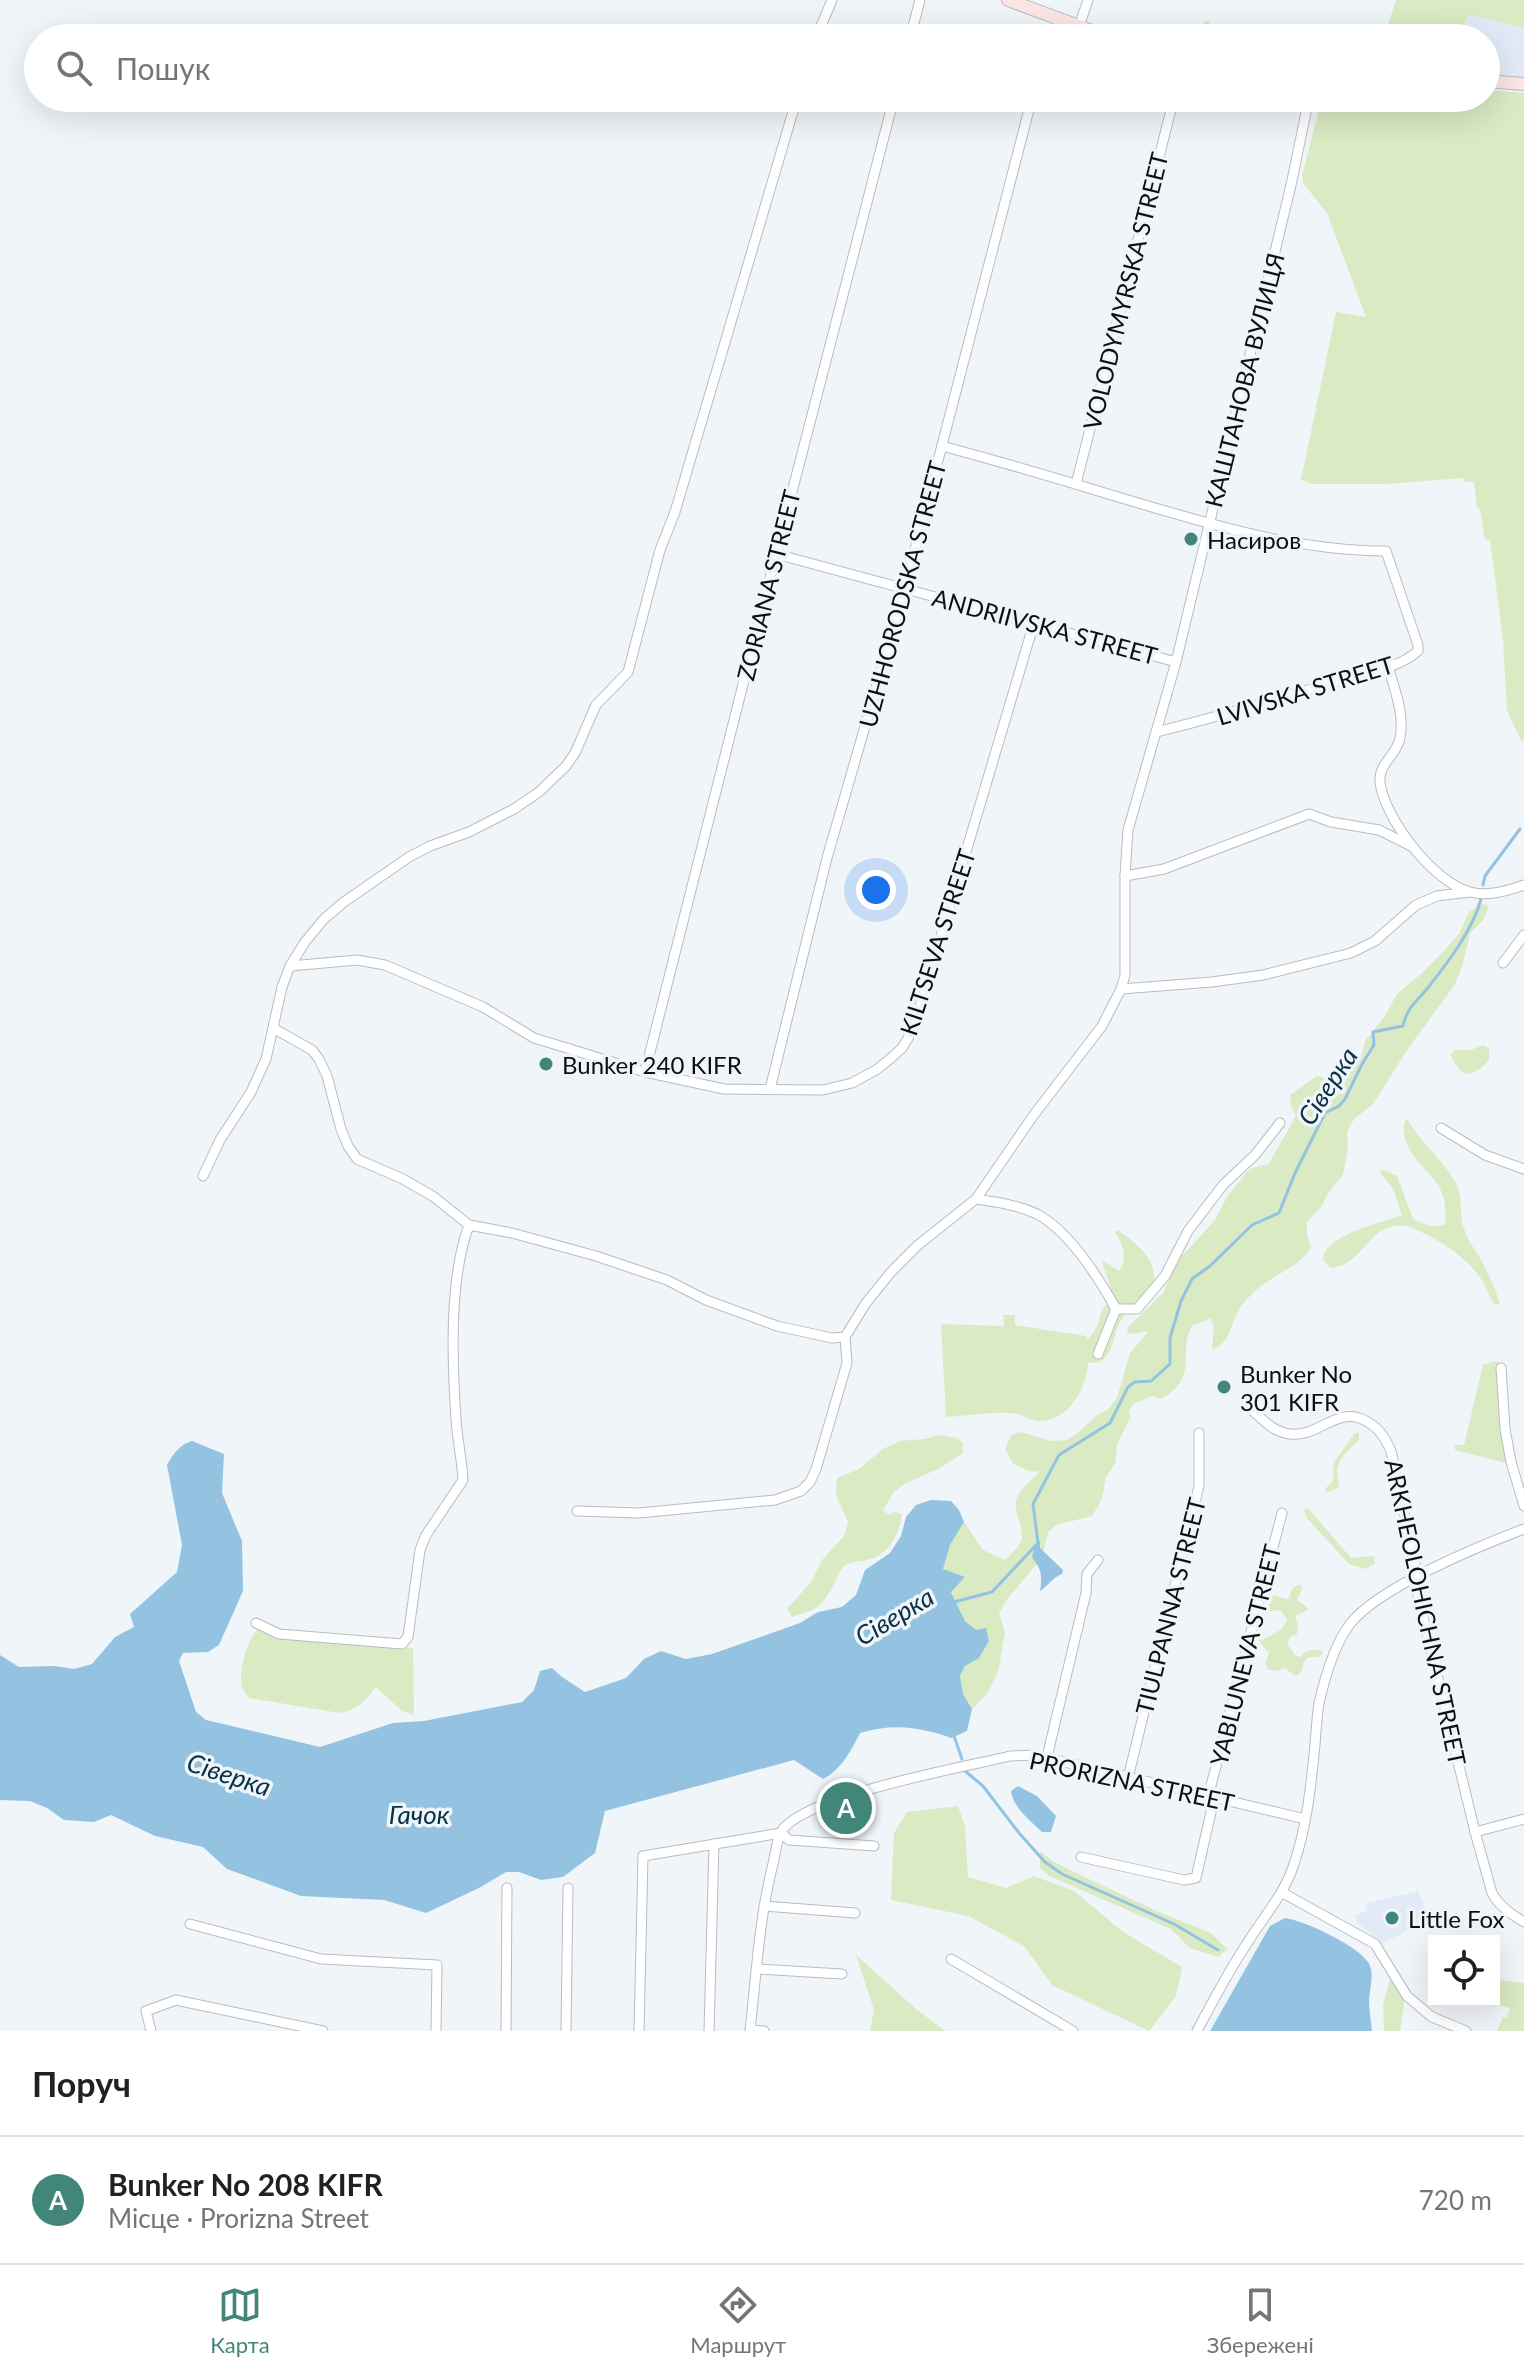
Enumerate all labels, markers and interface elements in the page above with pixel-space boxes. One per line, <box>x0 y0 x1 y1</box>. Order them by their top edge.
search box <box>24 24 1500 112</box>
icon: search <box>52 46 96 90</box>
text: Пошук <box>116 50 210 86</box>
street label: VOLODYMYRSKA STREET <box>1076 149 1174 433</box>
street label: КАШТАНОВА ВУЛИЦЯ <box>1198 250 1290 510</box>
street label: UZHHORODSKA STREET <box>852 457 952 731</box>
street label: ZORIANA STREET <box>730 487 806 683</box>
place label: Насиров <box>1207 525 1301 554</box>
marker: Насиров <box>1182 530 1200 548</box>
street label: ANDRIIVSKA STREET <box>929 582 1161 670</box>
street label: LVIVSKA STREET <box>1213 649 1397 731</box>
street label: KILTSEVA STREET <box>893 845 981 1039</box>
your location <box>856 870 896 910</box>
water label: Сіверка <box>1290 1041 1364 1131</box>
place label: Bunker 240 KIFR <box>562 1050 742 1079</box>
marker: Bunker 240 KIFR <box>537 1055 555 1073</box>
place label: Bunker No 301 KIFR <box>1240 1359 1352 1416</box>
marker: Bunker No 301 KIFR <box>1215 1378 1233 1396</box>
street label: ARKHEOLOHICHNA STREET <box>1379 1456 1473 1768</box>
street label: TIULPANNA STREET <box>1129 1494 1211 1718</box>
street label: YABLUNEVA STREET <box>1203 1541 1287 1769</box>
water label: Сіверка <box>849 1580 939 1652</box>
water label: Сіверка <box>183 1745 275 1803</box>
street label: PRORIZNA STREET <box>1027 1745 1237 1817</box>
pin: A <box>820 1778 872 1838</box>
water label: Гачок <box>389 1798 450 1830</box>
place label: Little Fox <box>1408 1904 1505 1933</box>
marker: Little Fox <box>1383 1909 1401 1927</box>
map controls <box>1428 1935 1500 2007</box>
button: locate <box>1428 1935 1500 2007</box>
text: Поруч <box>32 2063 131 2104</box>
text: Bunker No 208 KIFR <box>108 2166 383 2202</box>
text: A <box>49 2184 67 2216</box>
text: 720 m <box>1419 2184 1492 2216</box>
text: Місце · Prorizna Street <box>108 2202 369 2234</box>
tab: Карта <box>210 2283 270 2358</box>
tab: Маршрут <box>690 2283 786 2358</box>
tab: Збережені <box>1207 2283 1314 2358</box>

